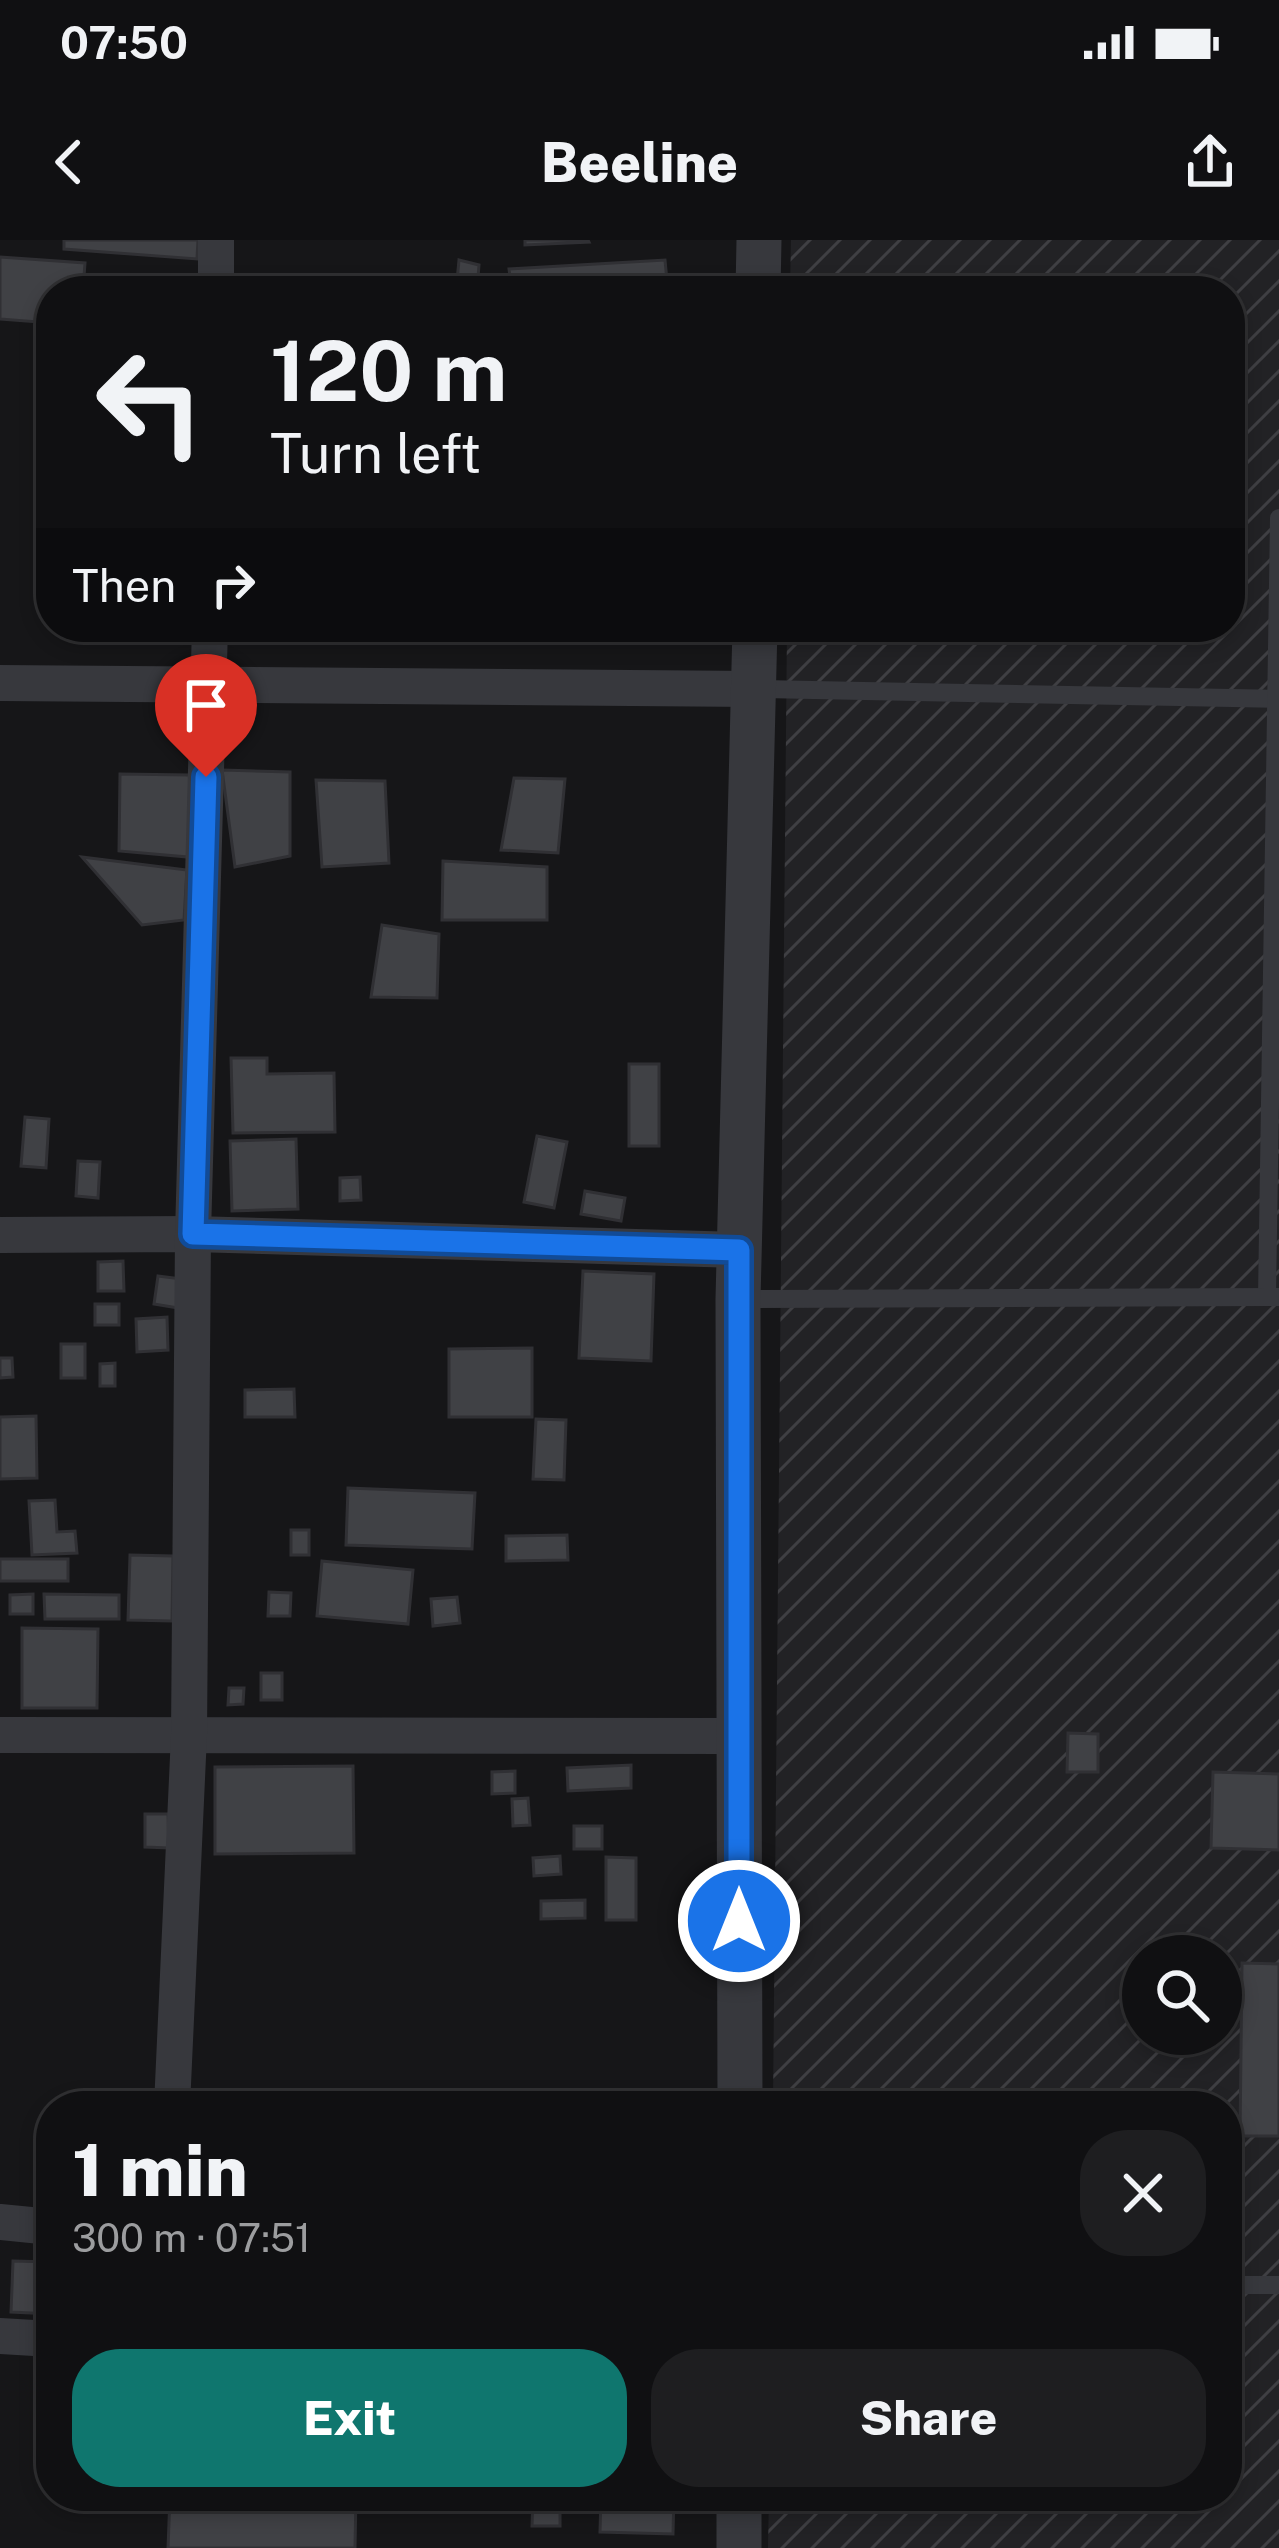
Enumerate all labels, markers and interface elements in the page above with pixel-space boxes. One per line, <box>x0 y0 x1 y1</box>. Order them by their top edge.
text: 07:50 <box>60 16 188 69</box>
icon: back <box>36 129 102 195</box>
icon: share <box>1177 129 1243 195</box>
text: Beeline <box>541 131 738 194</box>
text: 120 m <box>270 321 508 420</box>
icon: left <box>72 324 228 480</box>
text: Turn left <box>270 422 481 485</box>
icon: right <box>200 552 266 618</box>
text: Then <box>72 559 176 612</box>
pin <box>155 654 257 777</box>
icon: arrive <box>173 672 239 738</box>
position arrow <box>676 1858 802 1984</box>
map controls <box>1122 1935 1242 2055</box>
button: search <box>1122 1935 1242 2055</box>
text: 1 min <box>72 2128 248 2212</box>
button: close <box>1080 2130 1206 2256</box>
text: 300 m · 07:51 <box>72 2215 311 2261</box>
button: Exit <box>72 2349 627 2487</box>
button: Share <box>651 2349 1206 2487</box>

